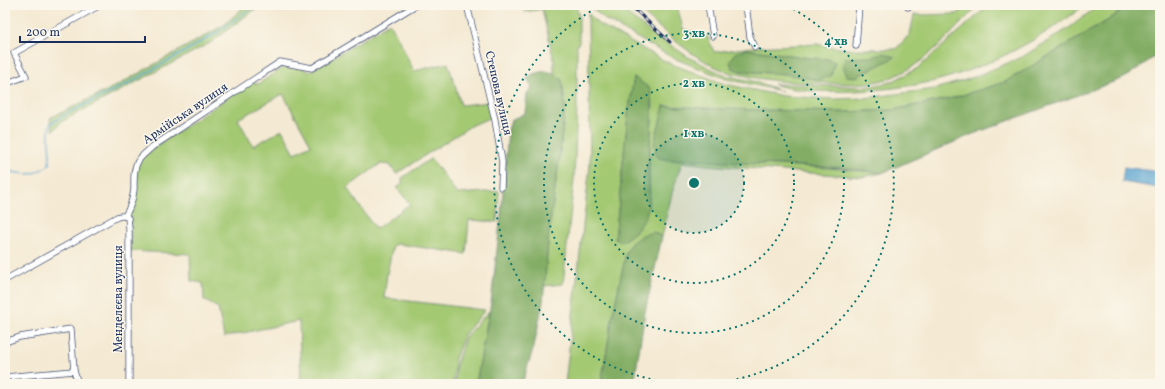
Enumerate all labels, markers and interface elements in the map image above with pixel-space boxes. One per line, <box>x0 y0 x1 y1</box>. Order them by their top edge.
scale bar <box>20 18 145 44</box>
text: 200 m <box>26 25 60 41</box>
text: 3 хв <box>683 26 705 42</box>
text: 4 хв <box>824 34 848 50</box>
street label: Степова вулиця <box>481 49 516 137</box>
text: 2 хв <box>683 76 705 92</box>
street label: Армійська вулиця <box>140 79 231 148</box>
text: 1 хв <box>684 126 705 142</box>
centre of rings <box>687 176 701 190</box>
street label: Менделєєва вулиця <box>111 245 127 353</box>

